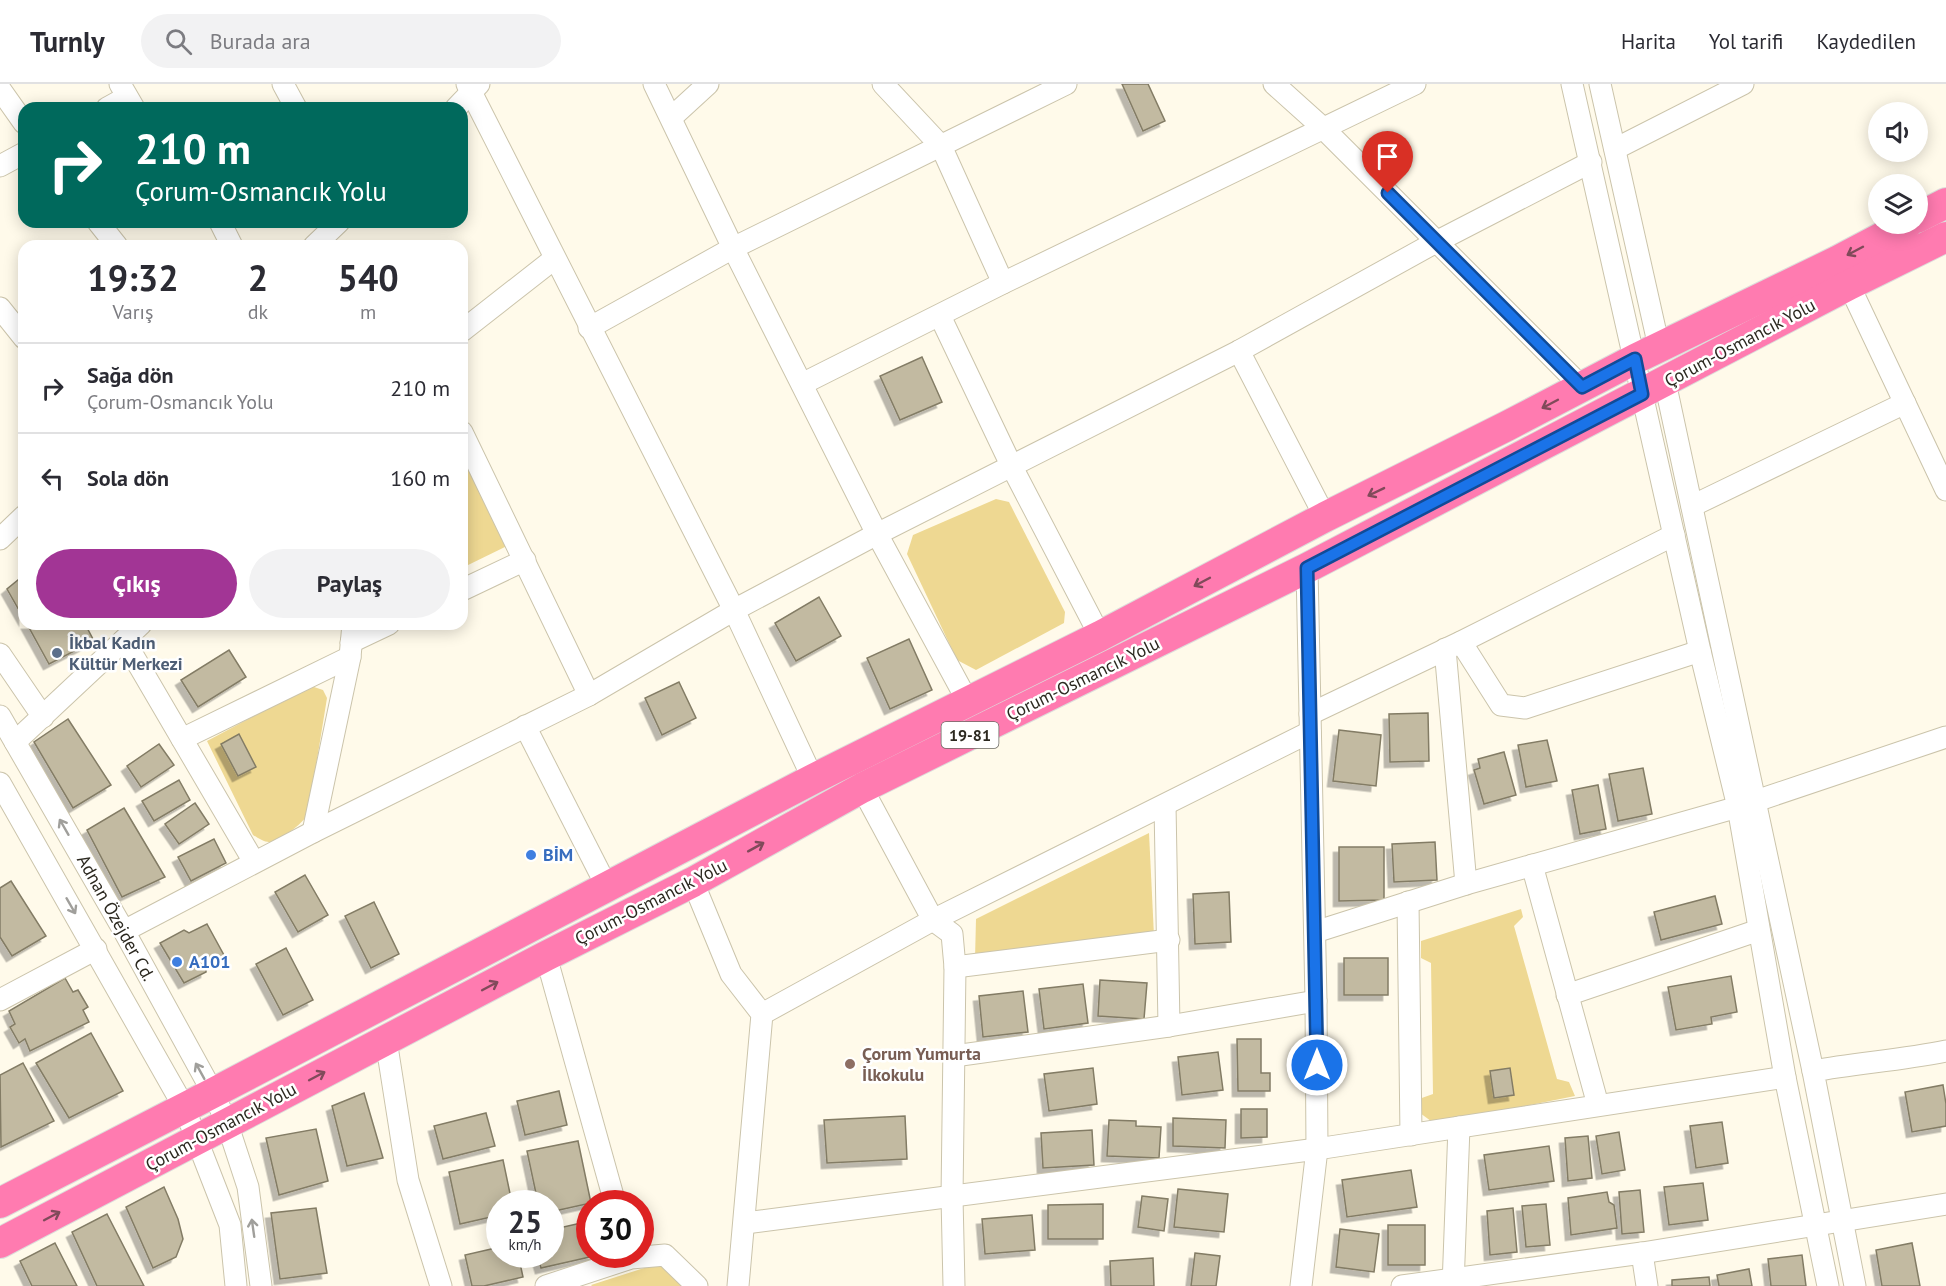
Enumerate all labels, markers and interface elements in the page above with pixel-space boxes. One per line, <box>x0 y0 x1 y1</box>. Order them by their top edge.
search box <box>141 14 561 68</box>
text: Turnly <box>30 23 105 60</box>
icon: search <box>162 25 195 58</box>
text: Burada ara <box>210 27 311 55</box>
text: Harita <box>1621 28 1676 55</box>
text: Yol tarifi <box>1709 28 1783 55</box>
text: Kaydedilen <box>1816 28 1916 55</box>
map controls <box>1868 102 1928 234</box>
button: sound <box>1868 102 1928 162</box>
text: 210 m <box>135 121 251 176</box>
icon: right <box>36 126 114 204</box>
pin <box>1362 131 1413 193</box>
icon: arrive <box>1371 140 1404 173</box>
text: Çorum-Osmancık Yolu <box>135 174 387 208</box>
button: layers <box>1868 174 1928 234</box>
one-way arrow <box>1847 246 1865 257</box>
text: 19:32 <box>87 254 179 301</box>
text: 2 <box>248 254 268 301</box>
text: 540 <box>337 254 399 301</box>
street label: Çorum-Osmancık Yolu <box>1660 293 1819 392</box>
text: Varış <box>112 299 153 325</box>
text: dk <box>248 299 268 325</box>
text: m <box>360 299 376 325</box>
text: Sağa dön <box>87 361 174 389</box>
icon: right <box>36 372 69 405</box>
text: 210 m <box>390 374 450 402</box>
text: Çorum-Osmancık Yolu <box>87 389 274 415</box>
one-way arrow <box>1541 399 1559 410</box>
icon: left <box>36 462 69 495</box>
text: Sola dön <box>87 464 169 492</box>
text: 160 m <box>390 464 450 492</box>
one-way arrow <box>1367 486 1385 498</box>
button: Çıkış <box>36 549 237 618</box>
button: Paylaş <box>249 549 450 618</box>
one-way arrow <box>1194 577 1212 588</box>
place label: İkbal Kadın Kültür Merkezi <box>69 631 183 675</box>
street label: Çorum-Osmancık Yolu <box>1002 631 1163 726</box>
marker: İkbal Kadın Kültür Merkezi <box>50 646 64 660</box>
road number: 19-81 <box>942 722 998 748</box>
one-way arrow <box>58 819 69 837</box>
one-way arrow <box>746 841 764 852</box>
place label: BİM <box>543 843 573 866</box>
marker: BİM <box>524 848 538 862</box>
street label: Adnan Özejder Cd. <box>72 851 161 985</box>
street label: Çorum-Osmancık Yolu <box>571 853 731 950</box>
one-way arrow <box>65 897 77 914</box>
place label: A101 <box>189 950 231 973</box>
marker: A101 <box>170 955 184 969</box>
one-way arrow <box>481 980 498 992</box>
position arrow <box>1285 1033 1349 1097</box>
place label: Çorum Yumurta İlkokulu <box>862 1042 981 1086</box>
marker: Çorum Yumurta İlkokulu <box>843 1057 857 1071</box>
one-way arrow <box>194 1063 206 1080</box>
one-way arrow <box>308 1070 325 1082</box>
street label: Çorum-Osmancık Yolu <box>141 1077 300 1176</box>
speed limit sign: 30 <box>576 1190 654 1268</box>
text: 25 <box>508 1202 542 1241</box>
one-way arrow <box>42 1210 60 1221</box>
one-way arrow <box>248 1219 259 1238</box>
text: km/h <box>509 1235 541 1254</box>

